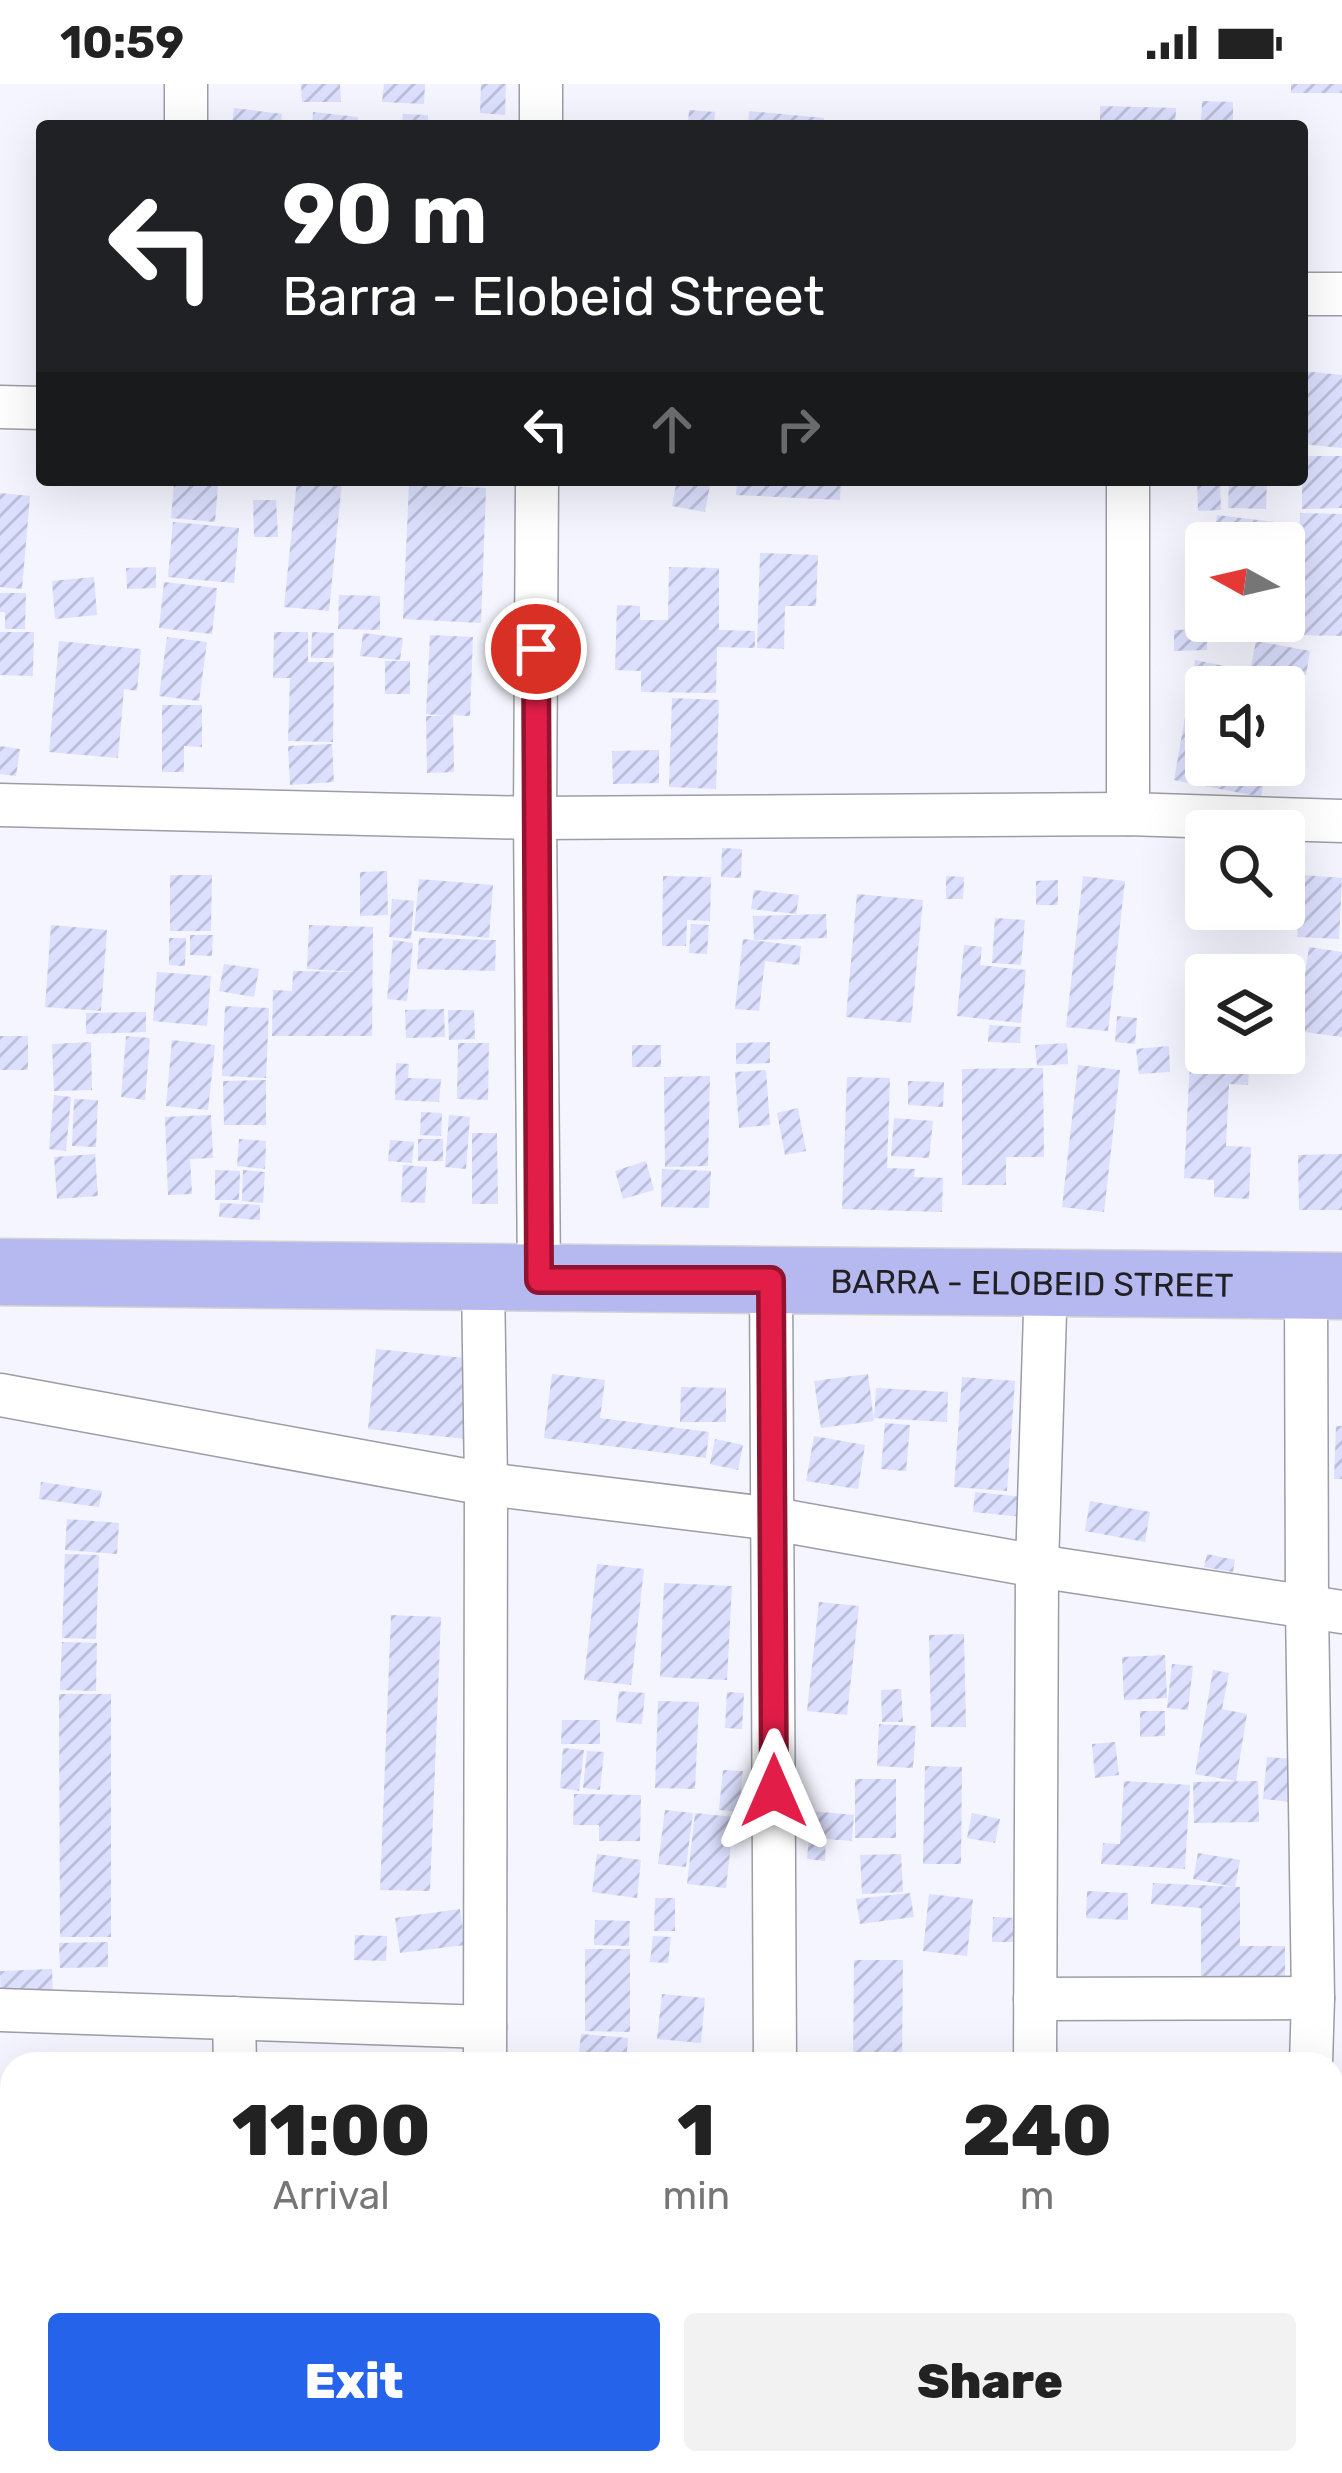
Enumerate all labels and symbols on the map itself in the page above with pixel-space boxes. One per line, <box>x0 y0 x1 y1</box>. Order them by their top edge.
north arrow <box>1185 522 1305 642</box>
pin <box>485 598 587 700</box>
street label: BARRA - ELOBEID STREET <box>830 1261 1234 1304</box>
position arrow <box>711 1728 837 1854</box>

